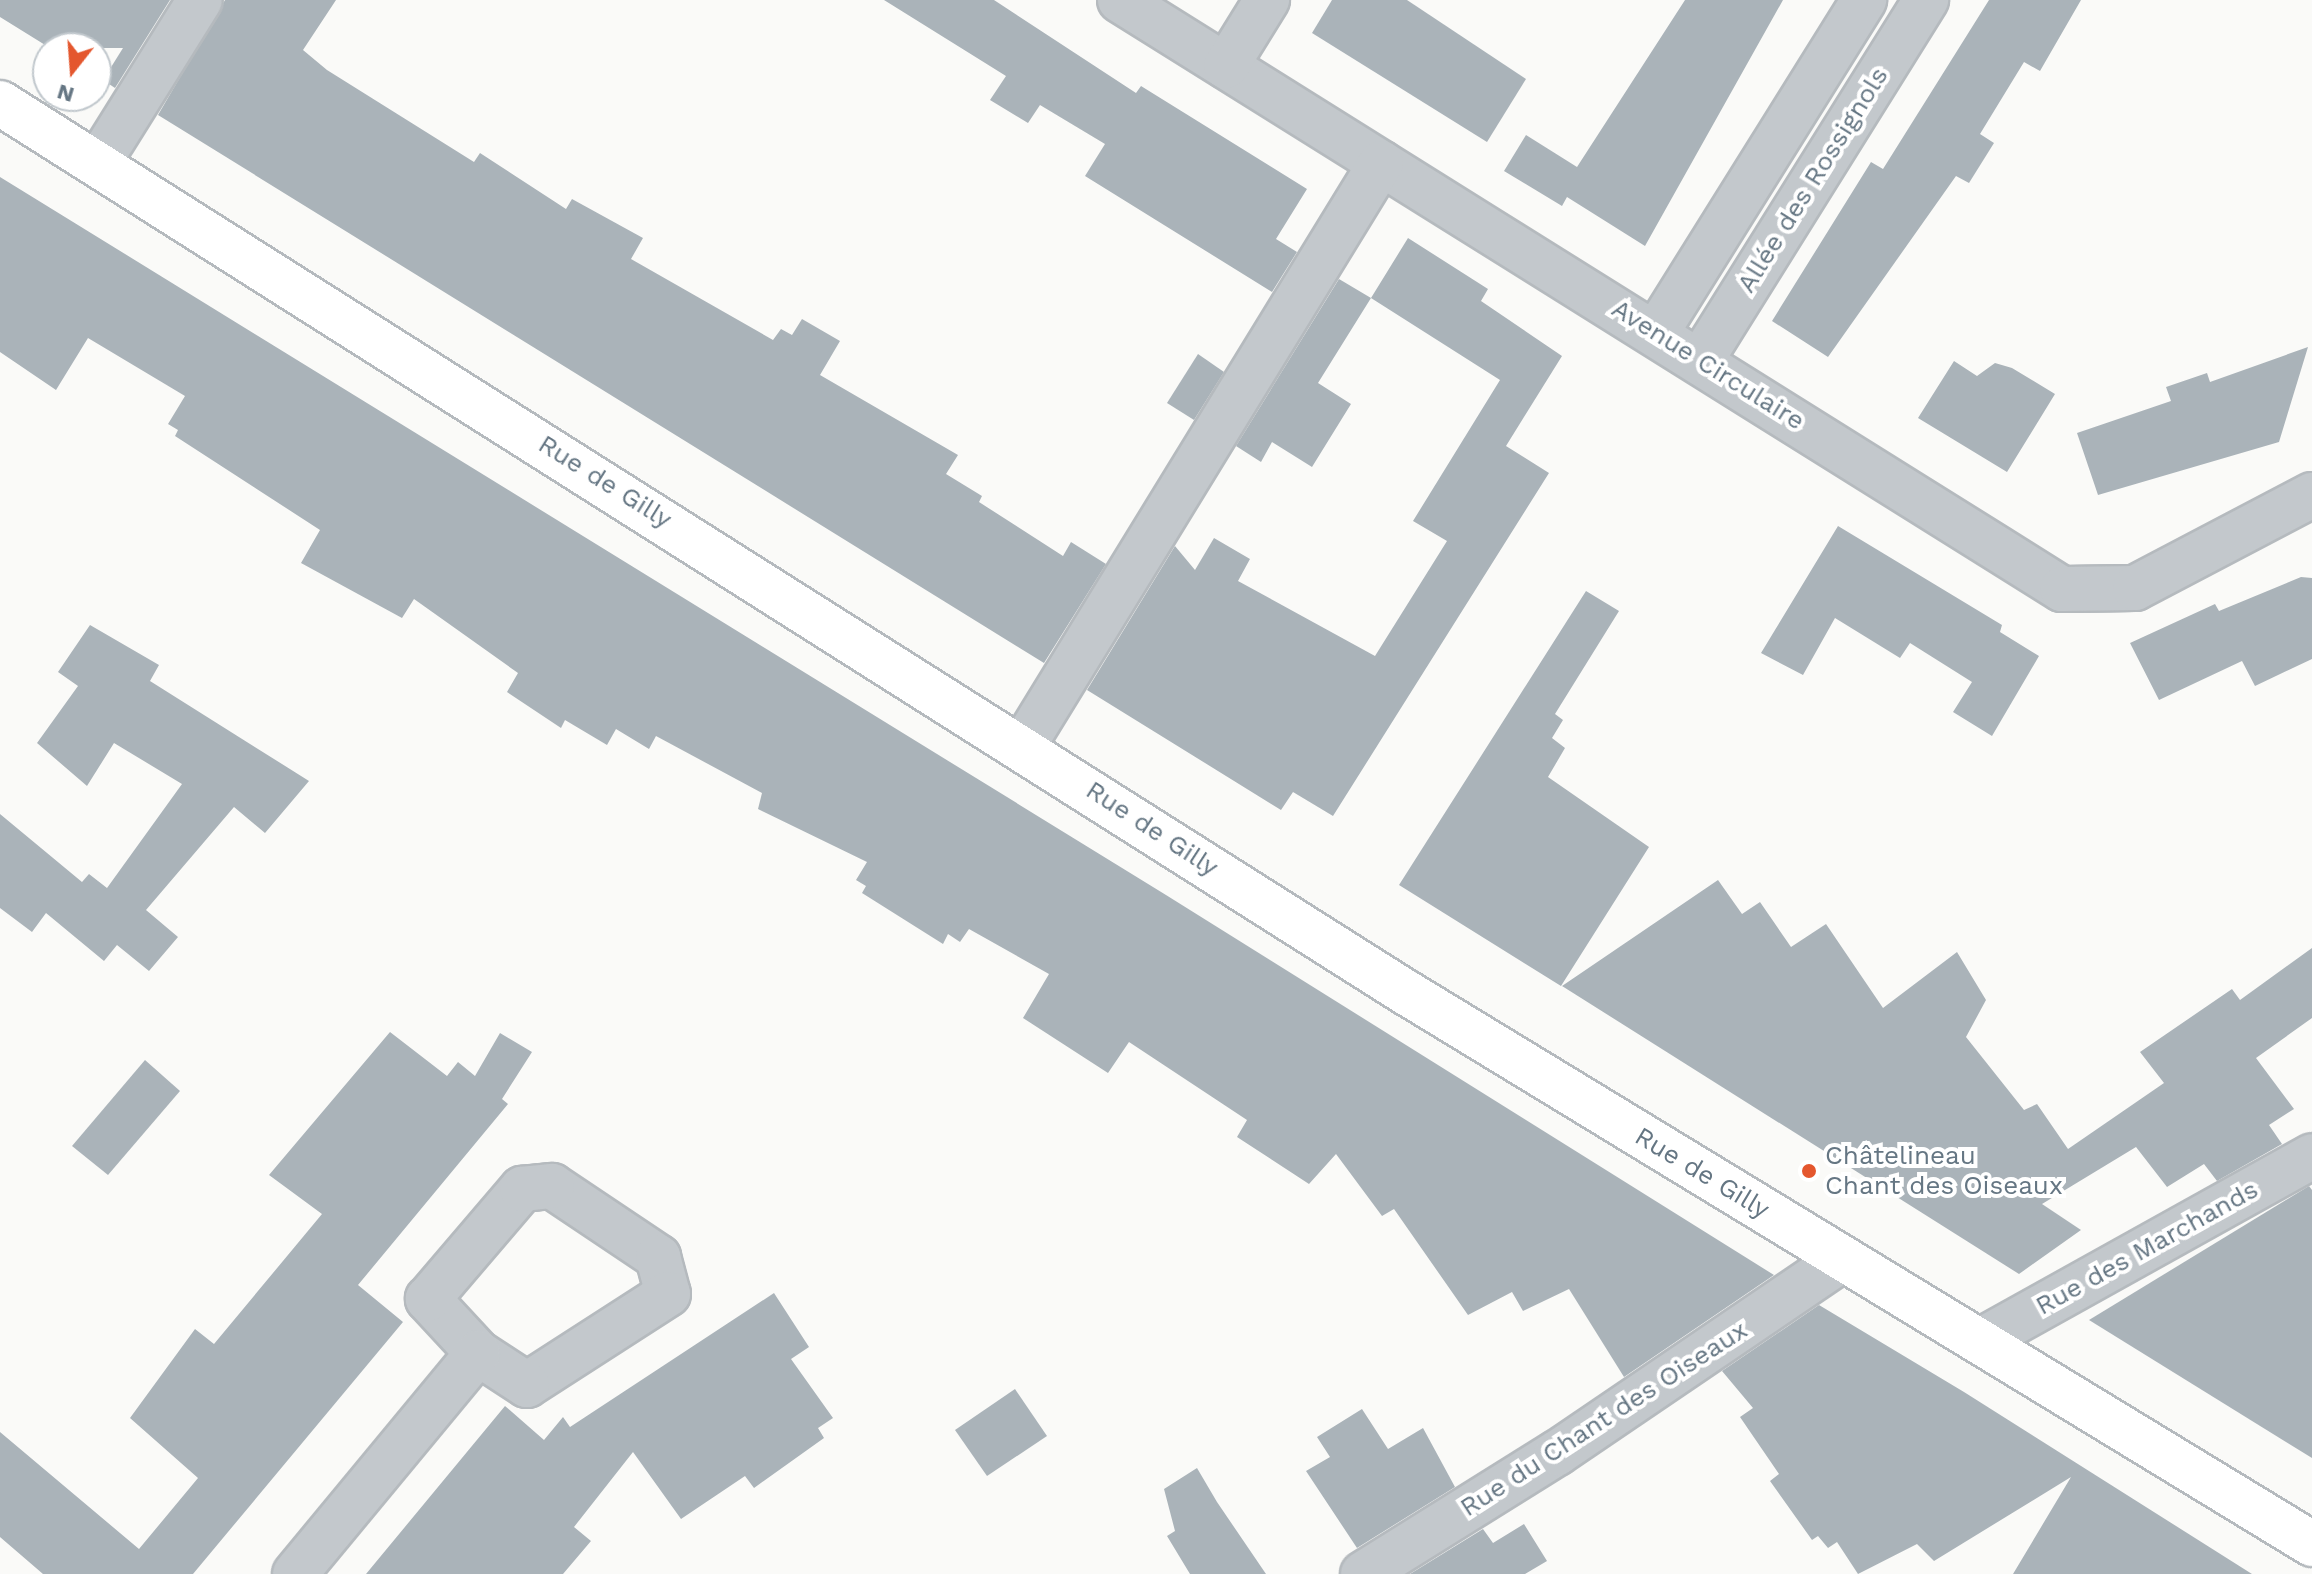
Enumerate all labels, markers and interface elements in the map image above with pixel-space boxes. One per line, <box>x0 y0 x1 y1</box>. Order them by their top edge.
north arrow <box>32 32 112 112</box>
street label: Allée des Rossignols <box>1731 62 1895 298</box>
text: N <box>54 79 77 108</box>
street label: Avenue Circulaire <box>1606 293 1810 437</box>
street label: Rue de Gilly <box>532 429 678 535</box>
street label: Rue de Gilly <box>1080 775 1224 883</box>
street label: Rue de Gilly <box>1629 1121 1775 1225</box>
place label: Châtelineau Chant des Oiseaux <box>1825 1140 2063 1202</box>
marker: Châtelineau Chant des Oiseaux <box>1800 1162 1818 1180</box>
street label: Rue des Marchands <box>2030 1174 2264 1322</box>
street label: Rue du Chant des Oiseaux <box>1455 1314 1753 1524</box>

